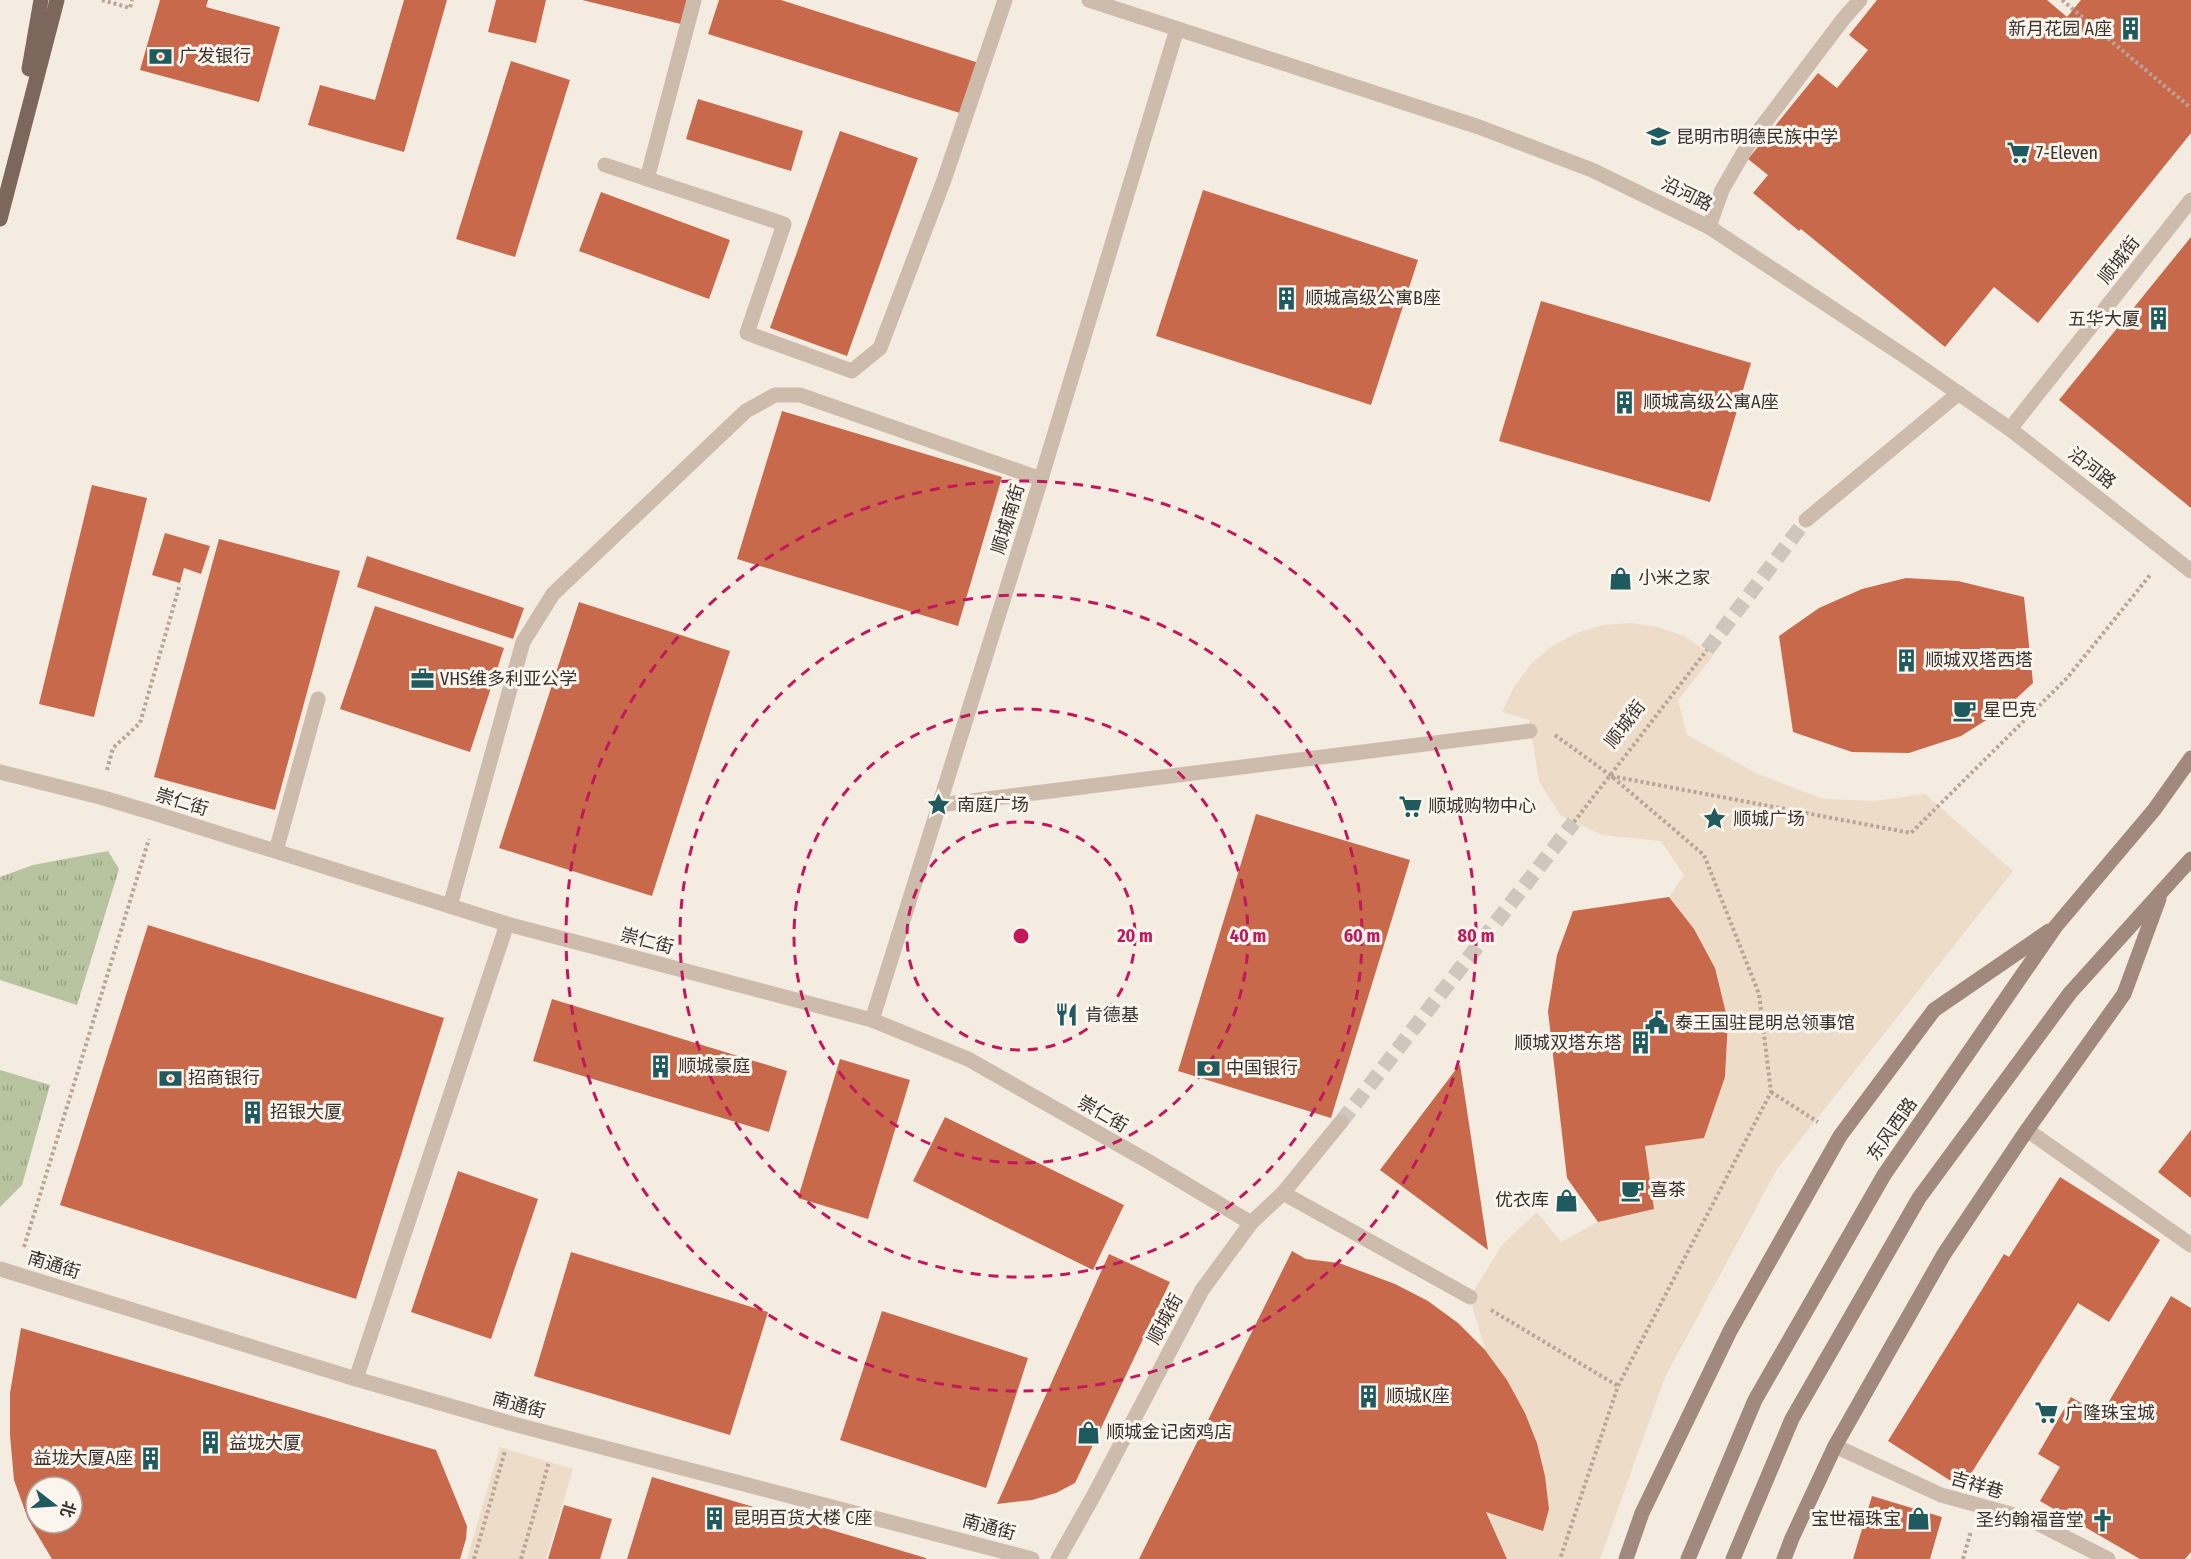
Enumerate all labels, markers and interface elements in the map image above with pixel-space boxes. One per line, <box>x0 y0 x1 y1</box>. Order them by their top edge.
building icon: 新月花园 A座 <box>2117 16 2143 42</box>
place label: 新月花园 A座 <box>2008 18 2112 40</box>
bank icon: 广发银行 <box>148 43 174 69</box>
place label: 广发银行 <box>179 45 251 67</box>
school or university icon: 昆明市明德民族中学 <box>1645 124 1671 150</box>
place label: 昆明市明德民族中学 <box>1676 126 1838 148</box>
supermarket icon: 7-Eleven <box>2005 140 2031 166</box>
place label: 7-Eleven <box>2036 142 2098 164</box>
street label: 沿河路 <box>1658 172 1716 216</box>
street label: 顺城街 <box>2094 232 2144 288</box>
building icon: 顺城高级公寓B座 <box>1274 285 1300 311</box>
place label: 顺城高级公寓B座 <box>1305 287 1441 309</box>
building icon: 五华大厦 <box>2145 306 2171 332</box>
place label: 五华大厦 <box>2068 308 2140 330</box>
building icon: 顺城高级公寓A座 <box>1612 389 1638 415</box>
place label: 顺城高级公寓A座 <box>1643 391 1778 413</box>
street label: 沿河路 <box>2064 443 2120 493</box>
street label: 顺城南街 <box>987 481 1029 557</box>
shop icon: 小米之家 <box>1607 565 1633 591</box>
place label: 小米之家 <box>1638 567 1710 589</box>
building icon: 顺城双塔西塔 <box>1894 647 1920 673</box>
place label: 顺城双塔西塔 <box>1925 649 2033 671</box>
office icon: VHS维多利亚公学 <box>409 666 435 692</box>
place label: VHS维多利亚公学 <box>440 668 577 690</box>
street label: 顺城街 <box>1600 696 1650 752</box>
cafe icon: 星巴克 <box>1952 697 1978 723</box>
place label: 星巴克 <box>1983 699 2037 721</box>
street label: 崇仁街 <box>153 784 211 820</box>
place icon: 南庭广场 <box>926 792 952 818</box>
supermarket icon: 顺城购物中心 <box>1397 793 1423 819</box>
place label: 南庭广场 <box>957 794 1029 816</box>
place label: 顺城购物中心 <box>1428 795 1536 817</box>
place icon: 顺城广场 <box>1702 806 1728 832</box>
place label: 顺城广场 <box>1733 808 1805 830</box>
street label: 崇仁街 <box>618 923 676 959</box>
text: 20 m <box>1116 925 1153 947</box>
text: 40 m <box>1230 925 1266 947</box>
text: 60 m <box>1344 925 1380 947</box>
text: 80 m <box>1458 925 1494 947</box>
centre of rings <box>1011 926 1031 946</box>
restaurant icon: 肯德基 <box>1054 1002 1080 1028</box>
place label: 肯德基 <box>1085 1004 1139 1026</box>
public building icon: 泰王国驻昆明总领事馆 <box>1644 1010 1670 1036</box>
place label: 泰王国驻昆明总领事馆 <box>1675 1012 1855 1034</box>
building icon: 顺城双塔东塔 <box>1627 1030 1653 1056</box>
place label: 顺城双塔东塔 <box>1514 1032 1622 1054</box>
building icon: 顺城豪庭 <box>647 1053 673 1079</box>
place label: 顺城豪庭 <box>678 1055 750 1077</box>
bank icon: 中国银行 <box>1195 1055 1221 1081</box>
place label: 中国银行 <box>1226 1057 1298 1079</box>
bank icon: 招商银行 <box>157 1065 183 1091</box>
place label: 招商银行 <box>188 1067 260 1089</box>
street label: 崇仁街 <box>1074 1091 1132 1137</box>
street label: 东风西路 <box>1862 1093 1922 1165</box>
building icon: 招银大厦 <box>239 1099 265 1125</box>
place label: 招银大厦 <box>270 1101 342 1123</box>
cafe icon: 喜茶 <box>1619 1177 1645 1203</box>
place label: 喜茶 <box>1650 1179 1686 1201</box>
shop icon: 优衣库 <box>1554 1187 1580 1213</box>
place label: 优衣库 <box>1495 1189 1549 1211</box>
street label: 南通街 <box>25 1247 83 1283</box>
street label: 顺城街 <box>1143 1290 1187 1348</box>
building icon: 顺城K座 <box>1355 1383 1381 1409</box>
place label: 顺城K座 <box>1386 1385 1450 1407</box>
street label: 南通街 <box>490 1387 548 1423</box>
supermarket icon: 广隆珠宝城 <box>2034 1400 2060 1426</box>
place label: 广隆珠宝城 <box>2065 1402 2155 1424</box>
shop icon: 顺城金记卤鸡店 <box>1075 1419 1101 1445</box>
place label: 顺城金记卤鸡店 <box>1106 1421 1232 1443</box>
building icon: 益垅大厦 <box>198 1430 224 1456</box>
place label: 益垅大厦 <box>229 1432 301 1454</box>
building icon: 益垅大厦A座 <box>138 1445 164 1471</box>
place label: 益垅大厦A座 <box>34 1447 133 1469</box>
street label: 吉祥巷 <box>1948 1467 2006 1503</box>
north arrow <box>24 1475 84 1535</box>
text: 北 <box>56 1499 79 1520</box>
building icon: 昆明百货大楼 C座 <box>702 1505 728 1531</box>
shop icon: 宝世福珠宝 <box>1906 1506 1932 1532</box>
place label: 昆明百货大楼 C座 <box>733 1507 872 1529</box>
church icon: 圣约翰福音堂 <box>2089 1507 2115 1533</box>
place label: 宝世福珠宝 <box>1811 1508 1901 1530</box>
street label: 南通街 <box>960 1509 1018 1545</box>
place label: 圣约翰福音堂 <box>1976 1509 2084 1531</box>

